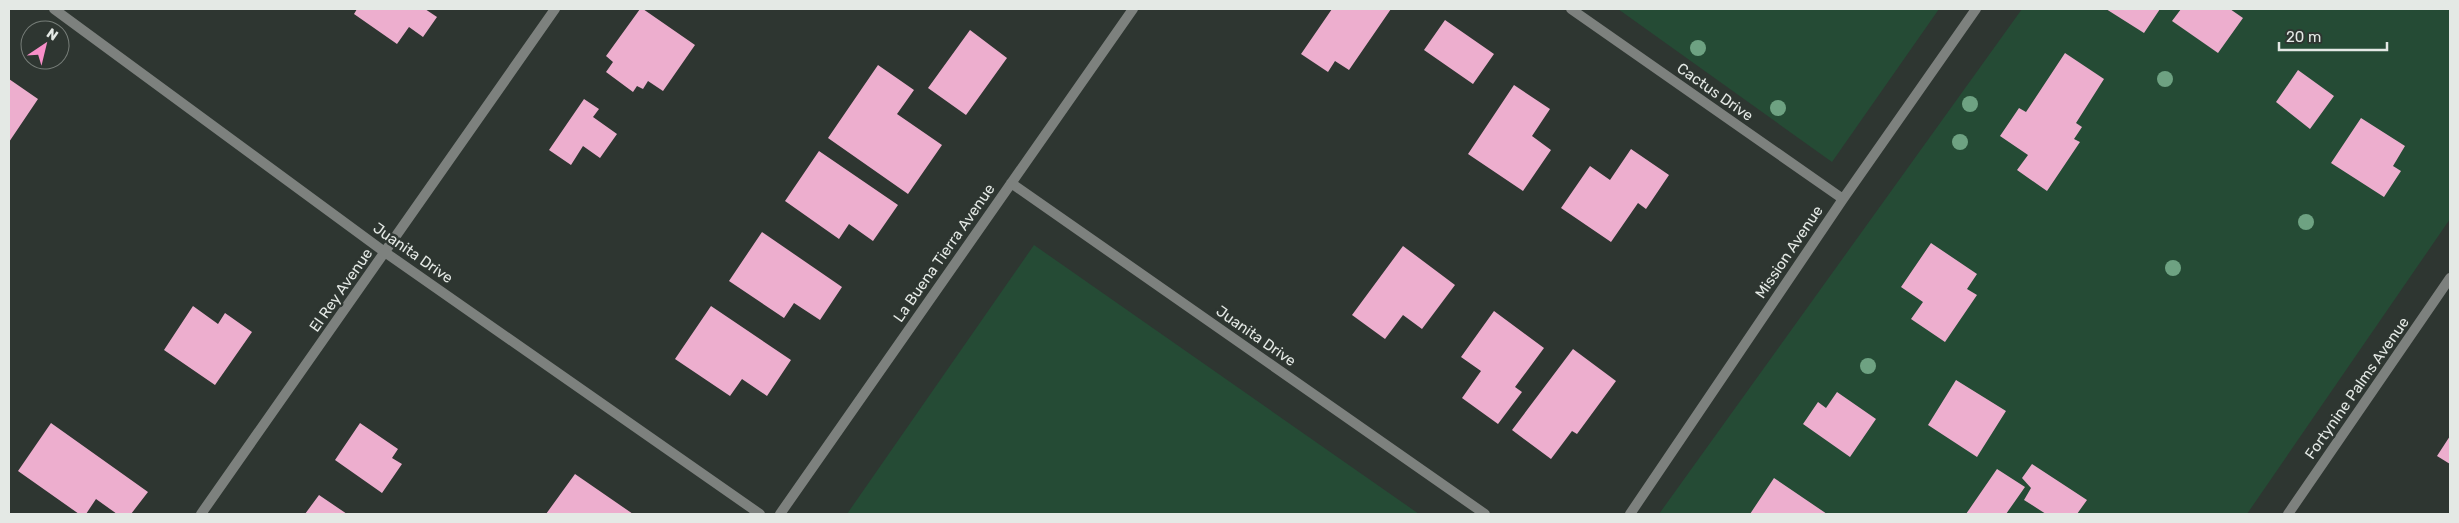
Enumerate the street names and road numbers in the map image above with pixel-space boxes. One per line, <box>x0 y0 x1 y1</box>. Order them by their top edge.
street label: Cactus Drive <box>1673 59 1757 125</box>
street label: La Buena Tierra Avenue <box>889 180 999 326</box>
street label: Mission Avenue <box>1751 202 1827 302</box>
street label: Juanita Drive <box>370 219 456 287</box>
street label: El Rey Avenue <box>306 245 376 335</box>
street label: Juanita Drive <box>1213 302 1299 370</box>
street label: Fortynine Palms Avenue <box>2301 314 2413 462</box>

